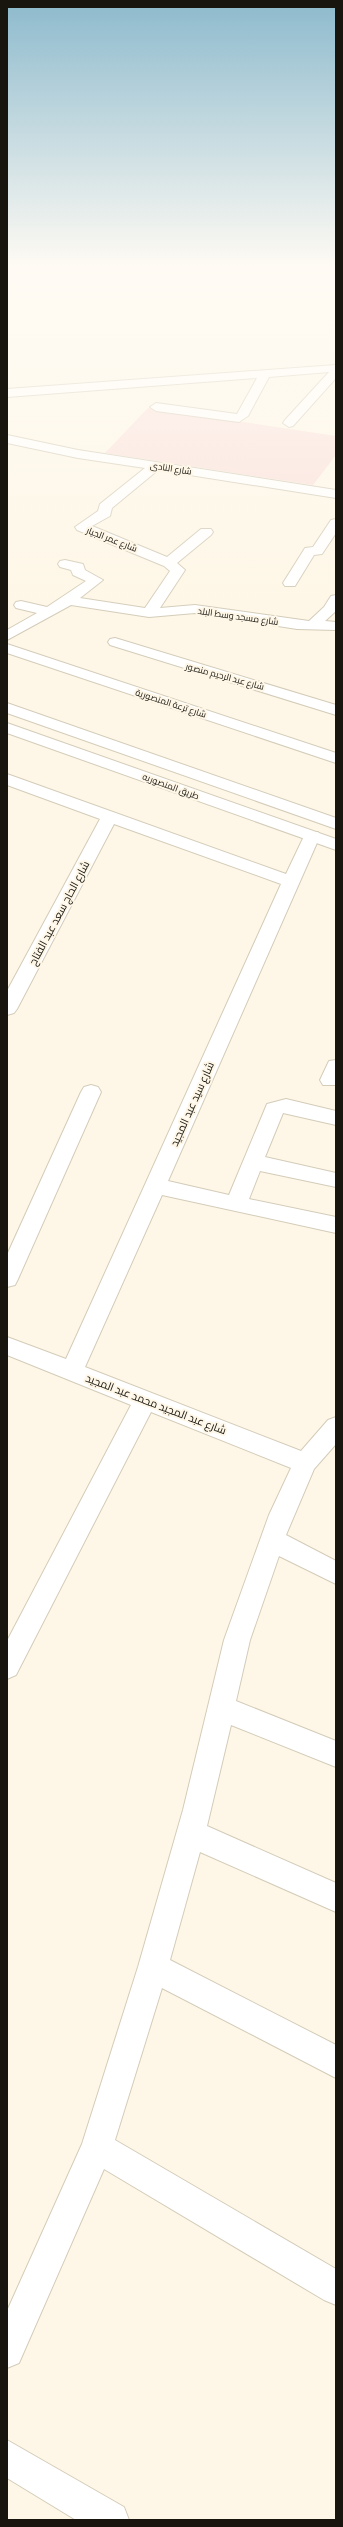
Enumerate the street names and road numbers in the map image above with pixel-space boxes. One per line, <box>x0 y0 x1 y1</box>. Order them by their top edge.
street label: شارع النادى <box>149 459 193 478</box>
street label: شارع عمر الجيار <box>84 524 139 555</box>
street label: شارع مسجد وسط البلد <box>197 605 279 628</box>
street label: شارع عبد الرحيم منصور <box>183 660 265 693</box>
street label: شارع ترعة المنصورية <box>134 686 208 721</box>
street label: طريق المنصوريه <box>141 771 201 802</box>
street label: شارع الحاج سعد عبد الفتاح <box>26 858 93 968</box>
street label: شارع سيد عبد المجيد <box>167 1059 218 1149</box>
street label: شارع عبد المجيد محمد عبد المجيد <box>83 1371 228 1438</box>

